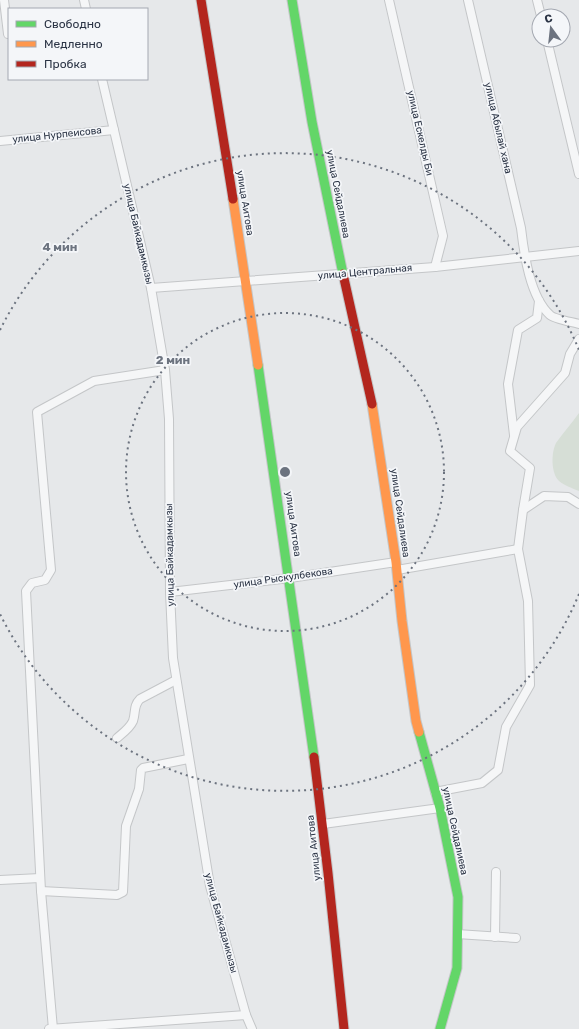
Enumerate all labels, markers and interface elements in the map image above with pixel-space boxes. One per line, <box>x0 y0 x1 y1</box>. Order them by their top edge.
legend <box>8 8 148 80</box>
north arrow <box>531 8 571 48</box>
text: С <box>543 11 554 26</box>
text: Свободно <box>44 17 101 31</box>
text: Медленно <box>44 37 103 51</box>
text: Пробка <box>44 57 87 71</box>
street label: улица Абылай хана <box>482 81 514 175</box>
street label: улица Ескелды Би <box>404 89 436 177</box>
street label: улица Нурпеисова <box>12 124 102 146</box>
street label: улица Сейдалиева <box>324 149 352 239</box>
street label: улица Аитова <box>234 169 256 237</box>
street label: улица Байкадамкызы <box>121 182 155 286</box>
text: 4 мин <box>43 240 77 254</box>
street label: улица Центральная <box>317 262 413 282</box>
text: 2 мин <box>156 353 190 367</box>
centre of rings <box>278 465 292 479</box>
street label: улица Сейдалиева <box>388 468 412 558</box>
street label: улица Аитова <box>282 490 304 558</box>
street label: улица Байкадамкызы <box>163 503 177 607</box>
street label: улица Рыскулбекова <box>233 565 333 591</box>
street label: улица Сейдалиева <box>440 786 470 876</box>
street label: улица Аитова <box>305 815 323 881</box>
street label: улица Байкадамкызы <box>202 872 240 974</box>

